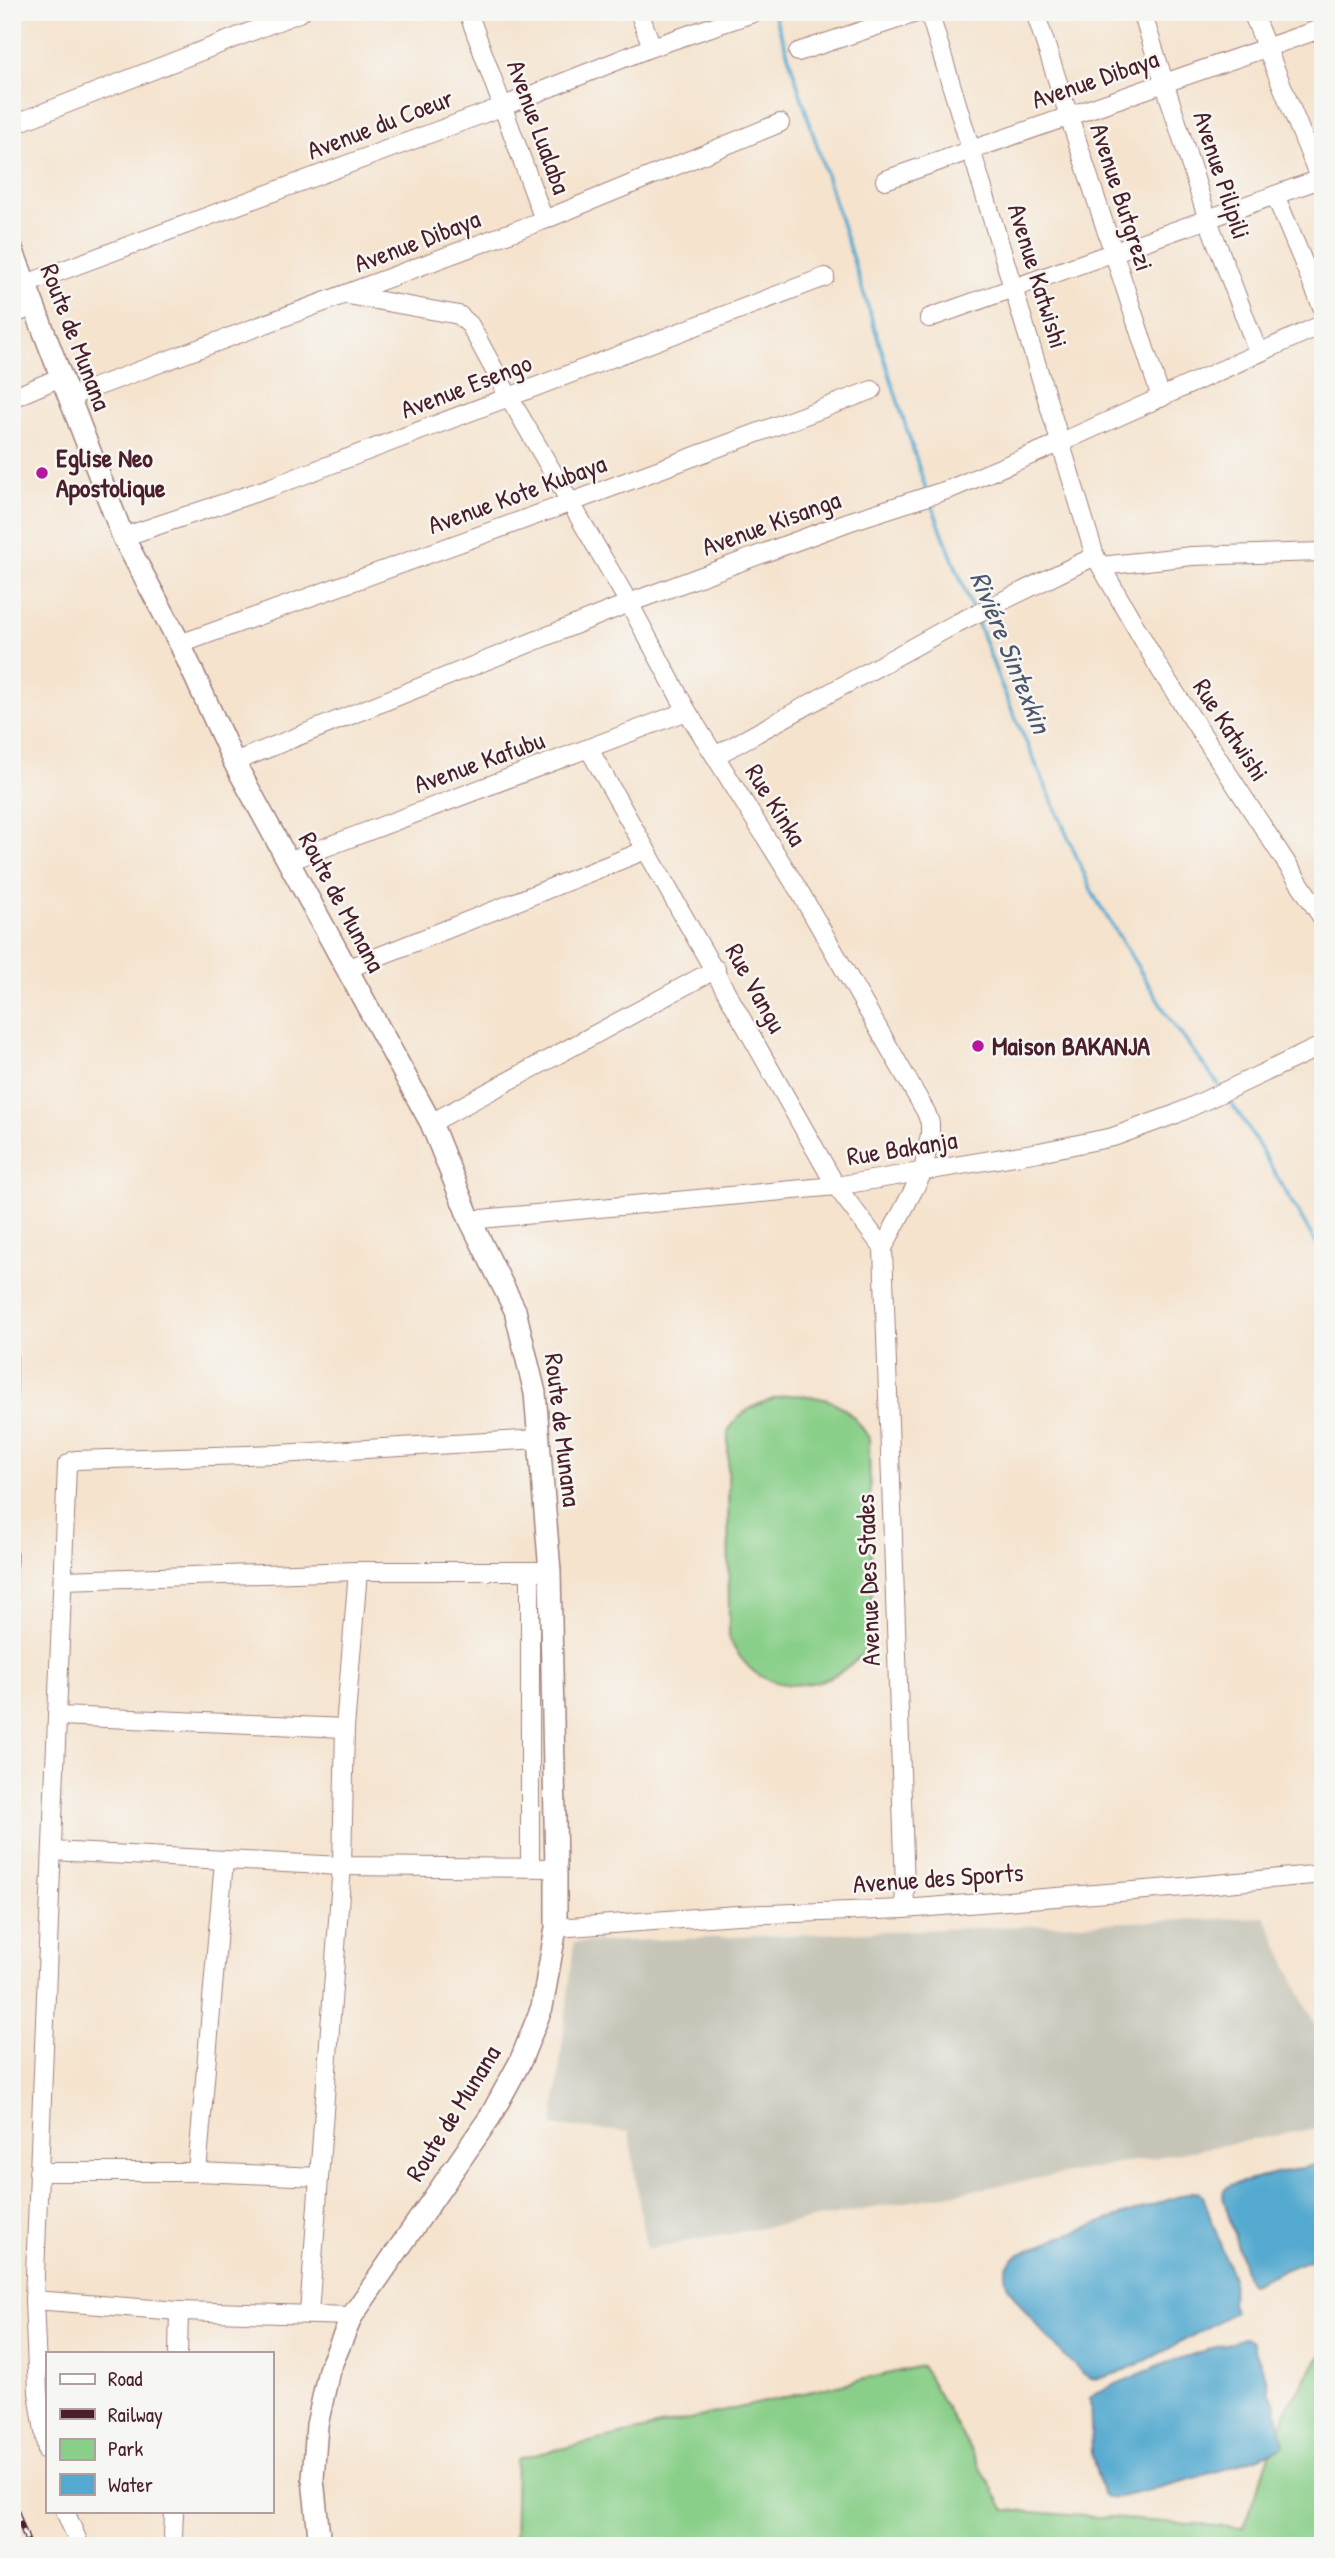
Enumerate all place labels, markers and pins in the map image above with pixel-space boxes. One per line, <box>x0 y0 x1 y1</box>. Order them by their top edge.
place label: Eglise Neo Apostolique <box>56 440 166 506</box>
marker: Eglise Neo Apostolique <box>34 465 50 481</box>
place label: Maison BAKANJA <box>992 1028 1150 1063</box>
marker: Maison BAKANJA <box>970 1038 986 1054</box>

